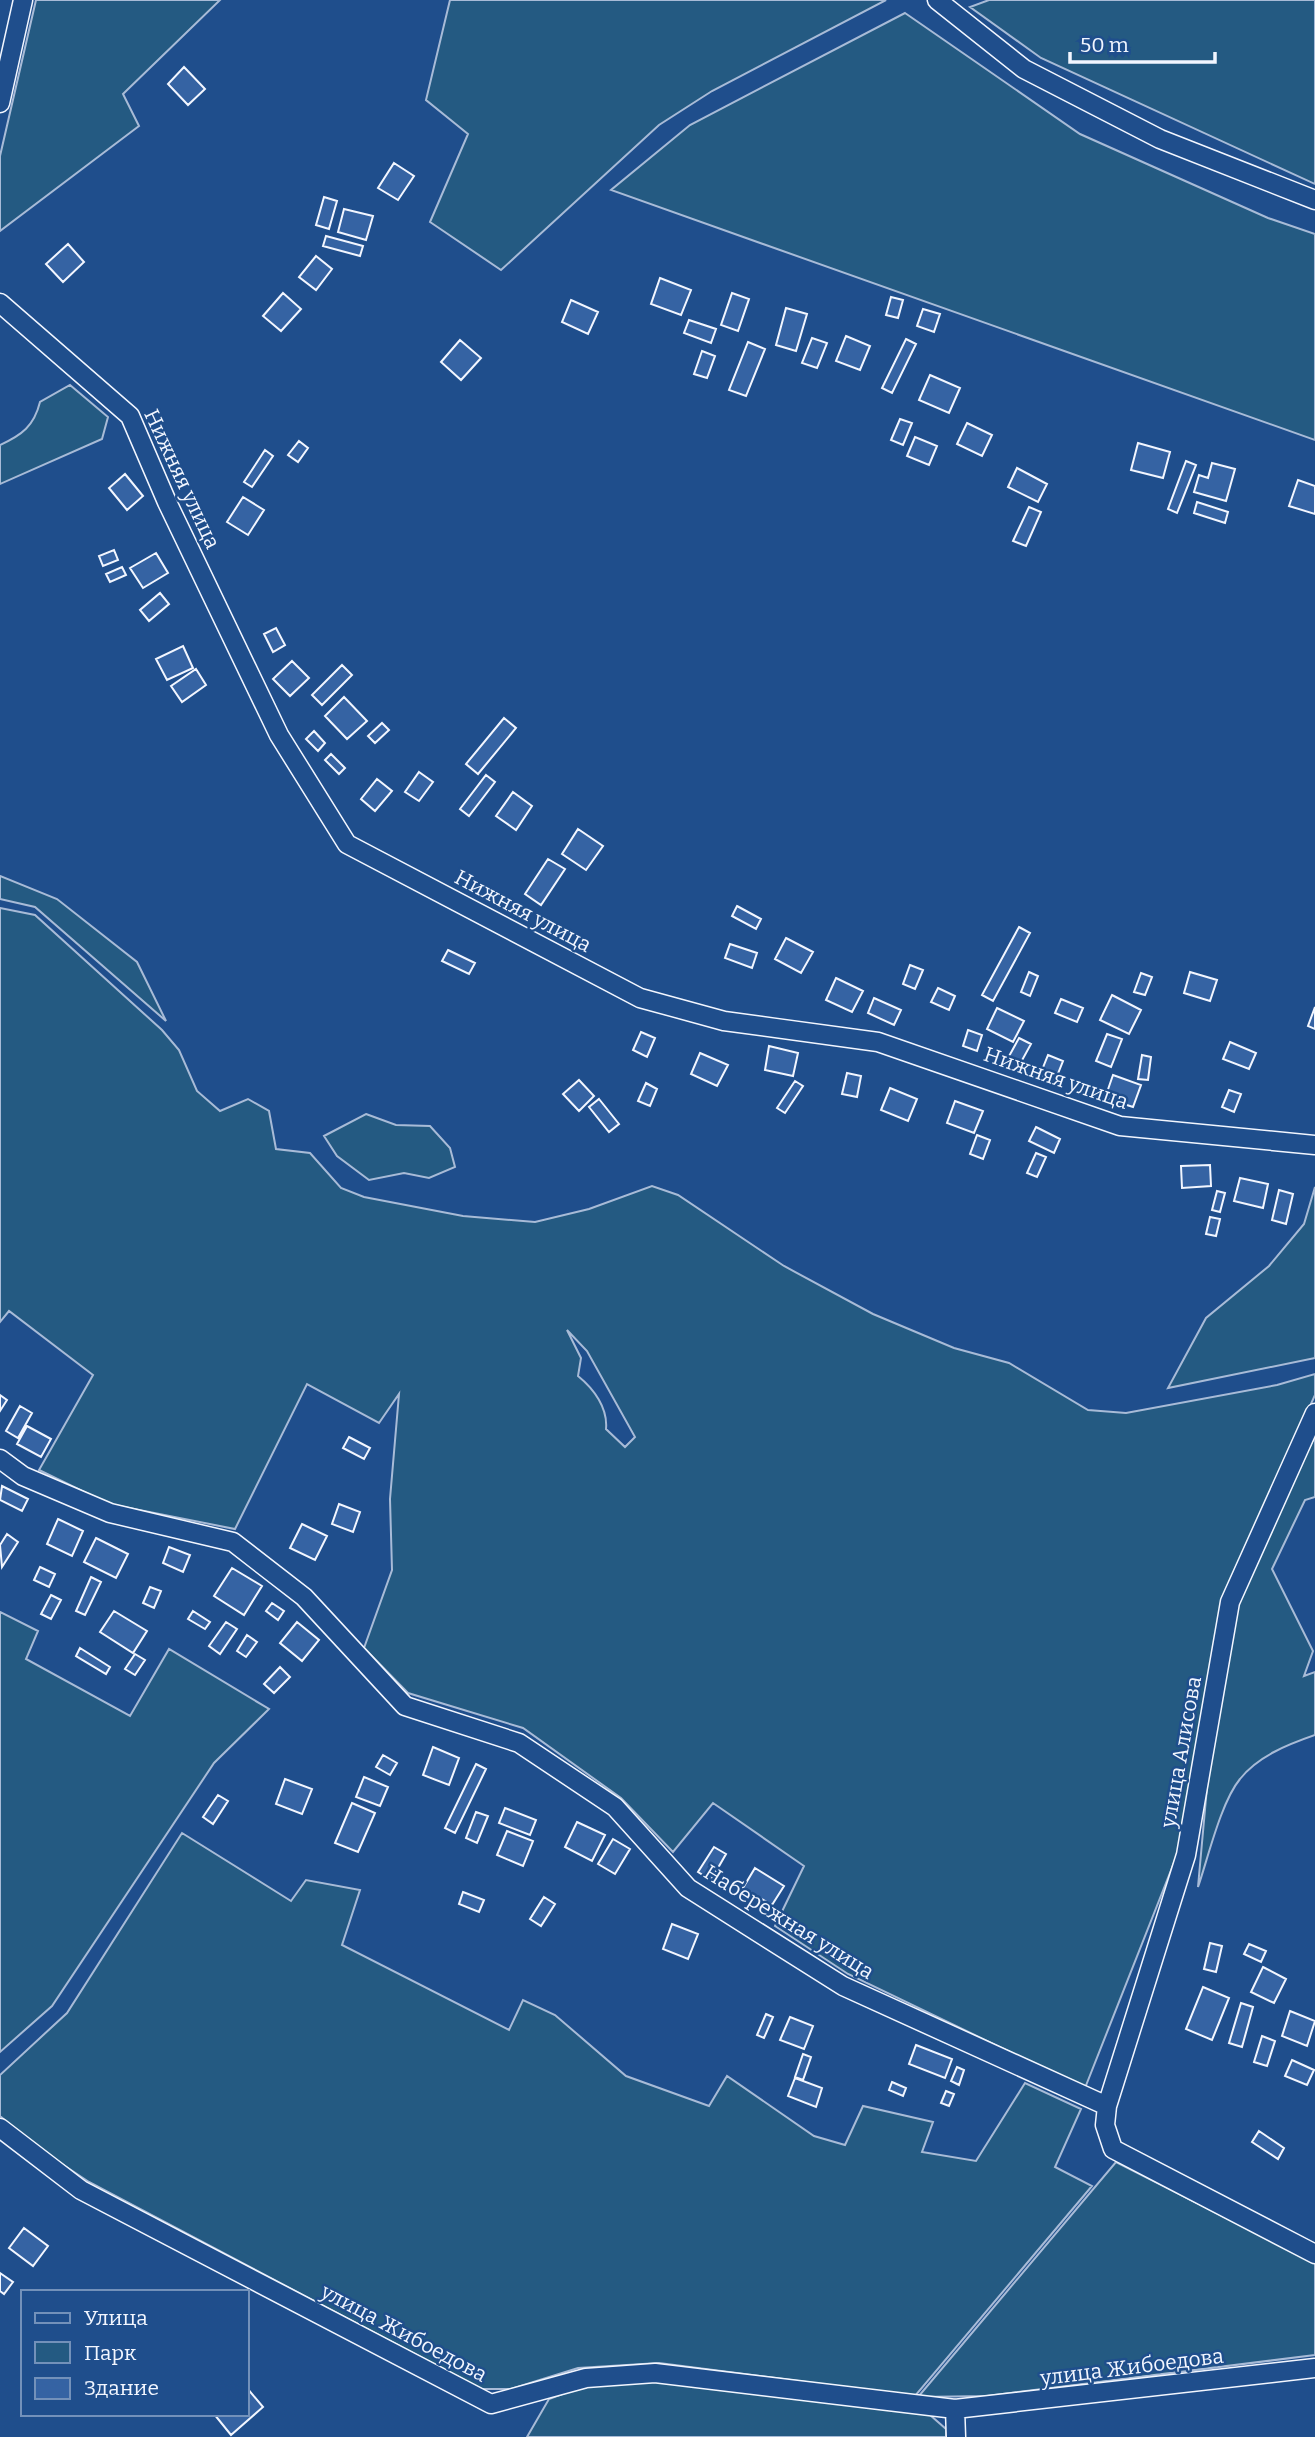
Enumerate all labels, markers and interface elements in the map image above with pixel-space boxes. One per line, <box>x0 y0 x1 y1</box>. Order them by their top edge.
scale bar <box>1070 21 1215 65</box>
text: 50 m <box>1080 32 1129 58</box>
street label: Нижняя улица <box>138 405 226 553</box>
street label: Нижняя улица <box>450 864 596 958</box>
street label: Нижняя улица <box>980 1041 1132 1115</box>
street label: улица Алисова <box>1155 1674 1207 1831</box>
street label: Набережная улица <box>699 1859 879 1985</box>
street label: улица Жибоедова <box>316 2278 492 2388</box>
legend <box>21 2290 248 2416</box>
text: Улица <box>84 2305 148 2331</box>
text: Парк <box>84 2340 137 2366</box>
street label: улица Жибоедова <box>1038 2343 1226 2391</box>
text: Здание <box>84 2375 159 2401</box>

